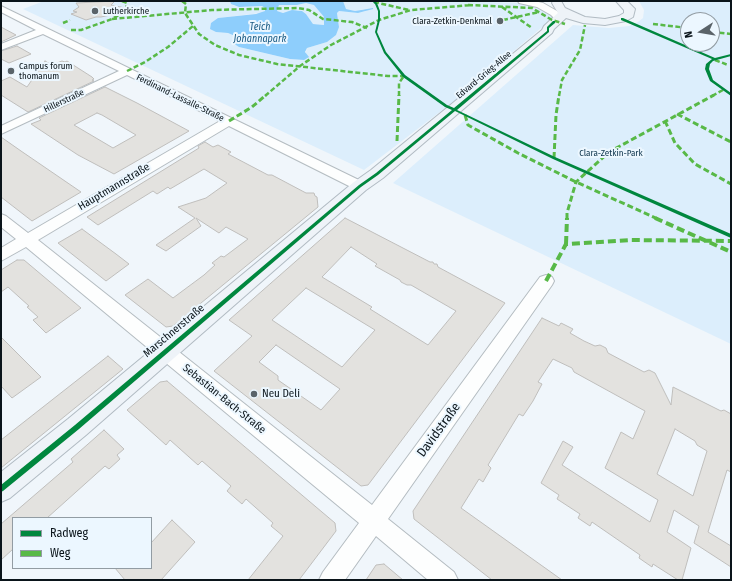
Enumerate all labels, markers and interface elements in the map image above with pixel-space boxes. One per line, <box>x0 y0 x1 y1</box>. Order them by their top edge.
marker: Lutherkirche <box>90 6 100 16</box>
place label: Lutherkirche <box>103 6 149 16</box>
north arrow <box>680 12 720 52</box>
place label: Clara-Zetkin-Denkmal <box>412 16 492 26</box>
marker: Clara-Zetkin-Denkmal <box>495 16 505 26</box>
water label: Teich Johannapark <box>234 21 286 44</box>
text: N <box>682 30 696 39</box>
street label: Edvard-Grieg-Allee <box>454 49 514 101</box>
place label: Campus forum thomanum <box>19 61 72 82</box>
marker: Campus forum thomanum <box>6 66 16 76</box>
street label: Ferdinand-Lassalle-Straße <box>134 72 226 124</box>
street label: Hillerstraße <box>42 87 86 115</box>
park label: Clara-Zetkin-Park <box>579 148 643 158</box>
street label: Hauptmannstraße <box>76 160 152 214</box>
street label: Marschnerstraße <box>141 302 207 360</box>
street label: Sebastian-Bach-Straße <box>180 361 268 437</box>
place label: Neu Deli <box>262 387 300 401</box>
marker: Neu Deli <box>249 389 259 399</box>
street label: Davidstraße <box>414 400 464 460</box>
legend <box>12 517 152 569</box>
text: Radweg <box>50 526 88 540</box>
text: Weg <box>50 546 70 560</box>

